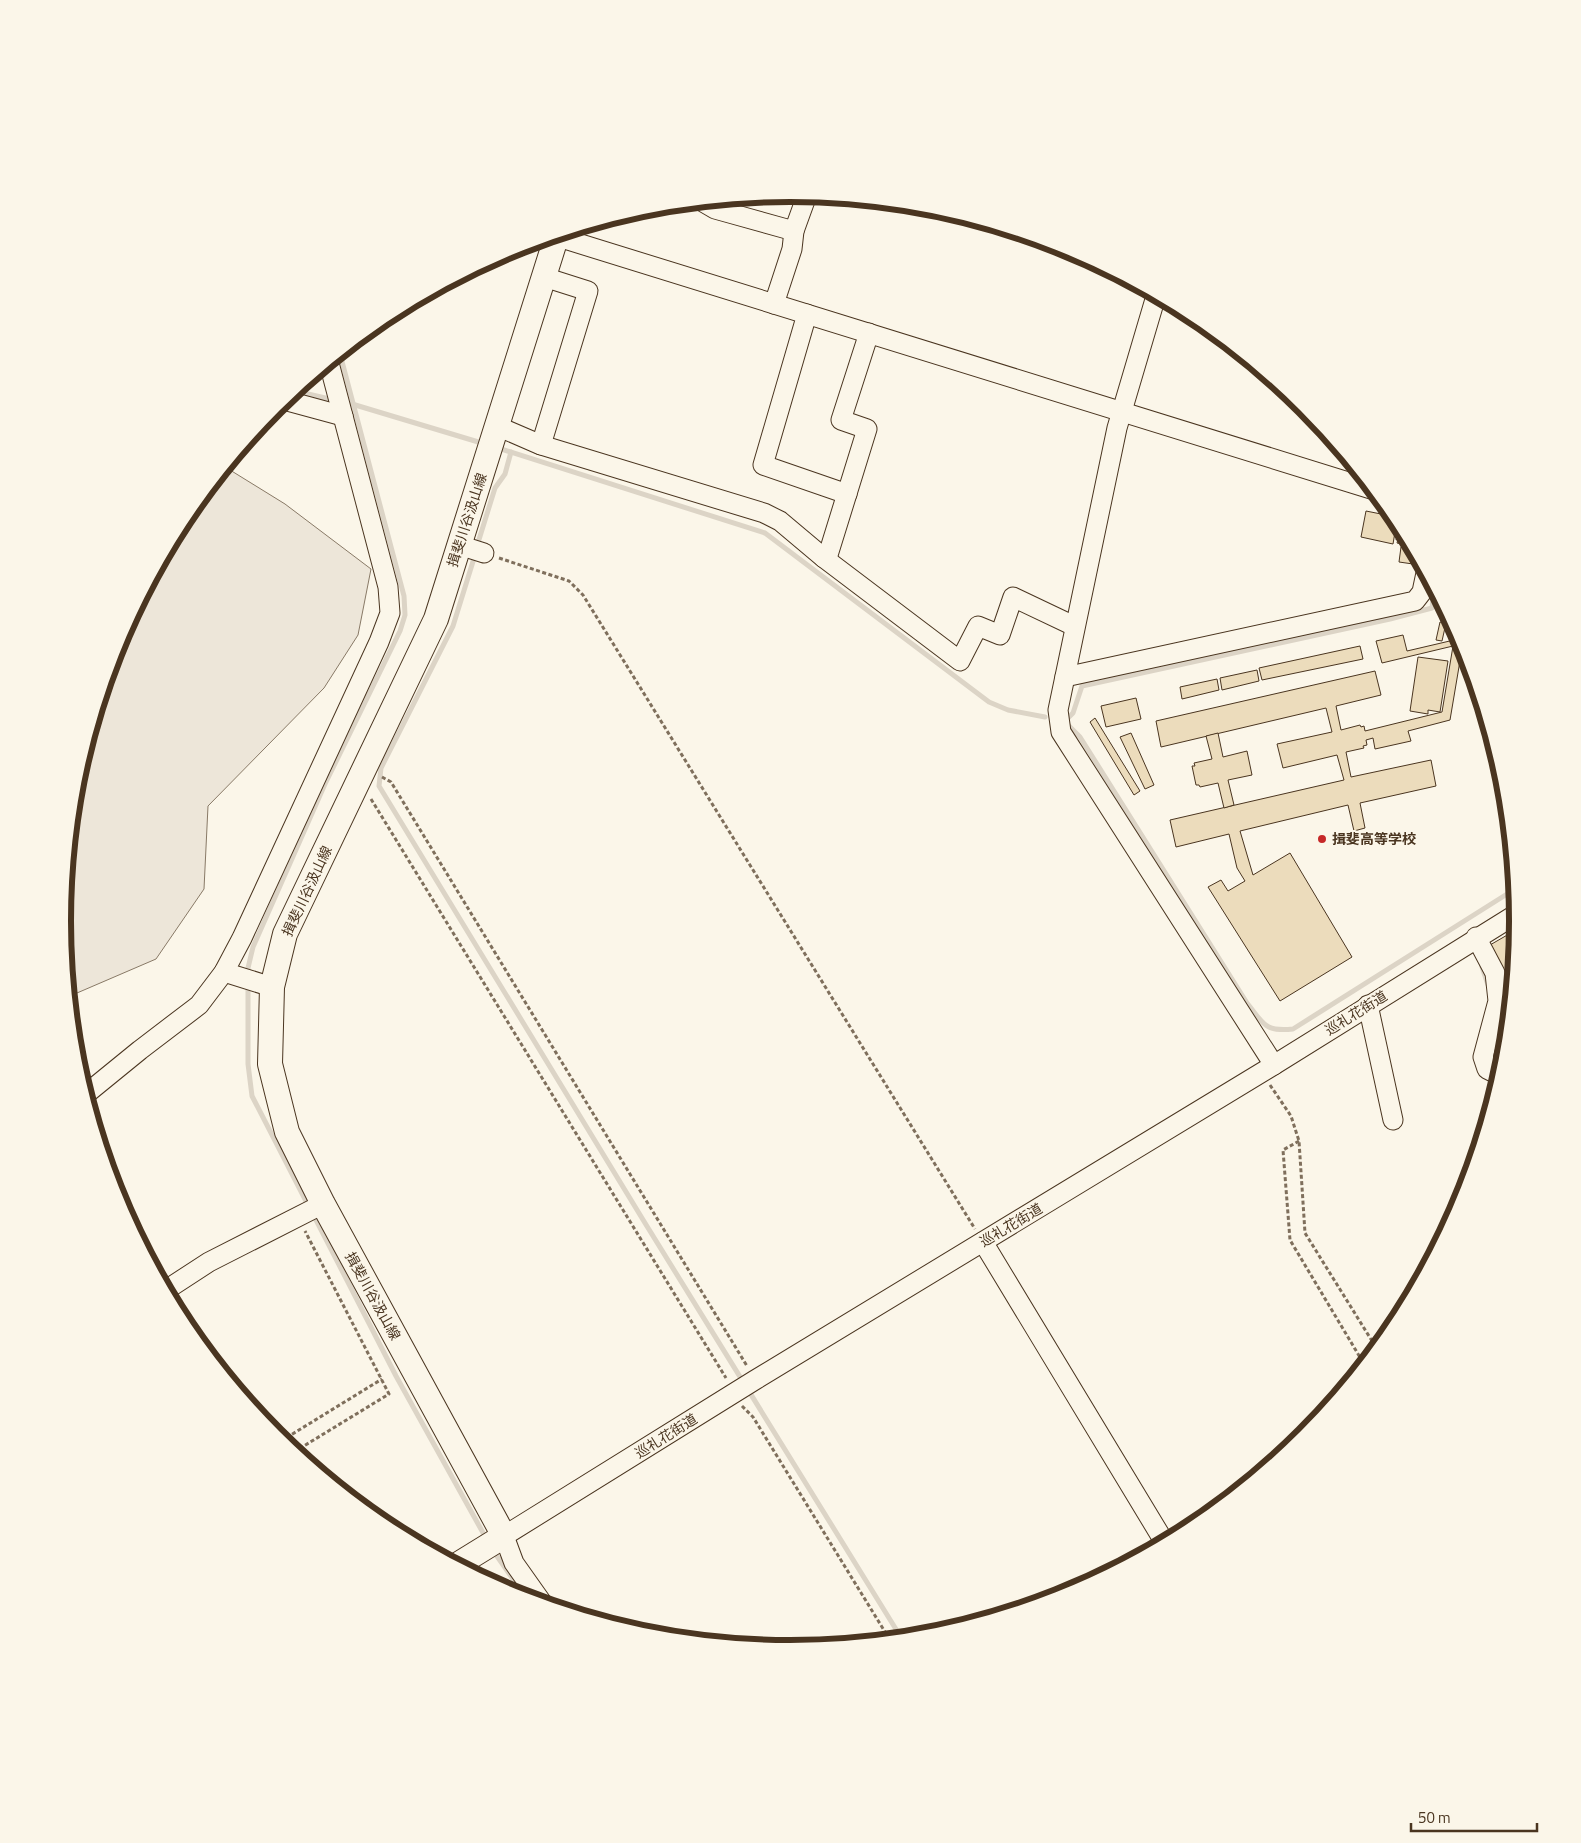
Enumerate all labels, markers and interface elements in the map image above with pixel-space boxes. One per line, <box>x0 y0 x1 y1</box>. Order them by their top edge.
street label: 揖斐川谷汲山線 <box>441 470 492 570</box>
place label: 揖斐高等学校 <box>1332 828 1416 849</box>
marker: 揖斐高等学校 <box>1316 833 1328 845</box>
street label: 揖斐川谷汲山線 <box>276 842 337 940</box>
street label: 巡礼花街道 <box>1320 985 1391 1040</box>
street label: 巡礼花街道 <box>975 1198 1046 1252</box>
street label: 揖斐川谷汲山線 <box>340 1248 406 1344</box>
street label: 巡礼花街道 <box>630 1408 701 1463</box>
scale bar <box>1411 1800 1537 1832</box>
text: 50 m <box>1418 1806 1451 1829</box>

